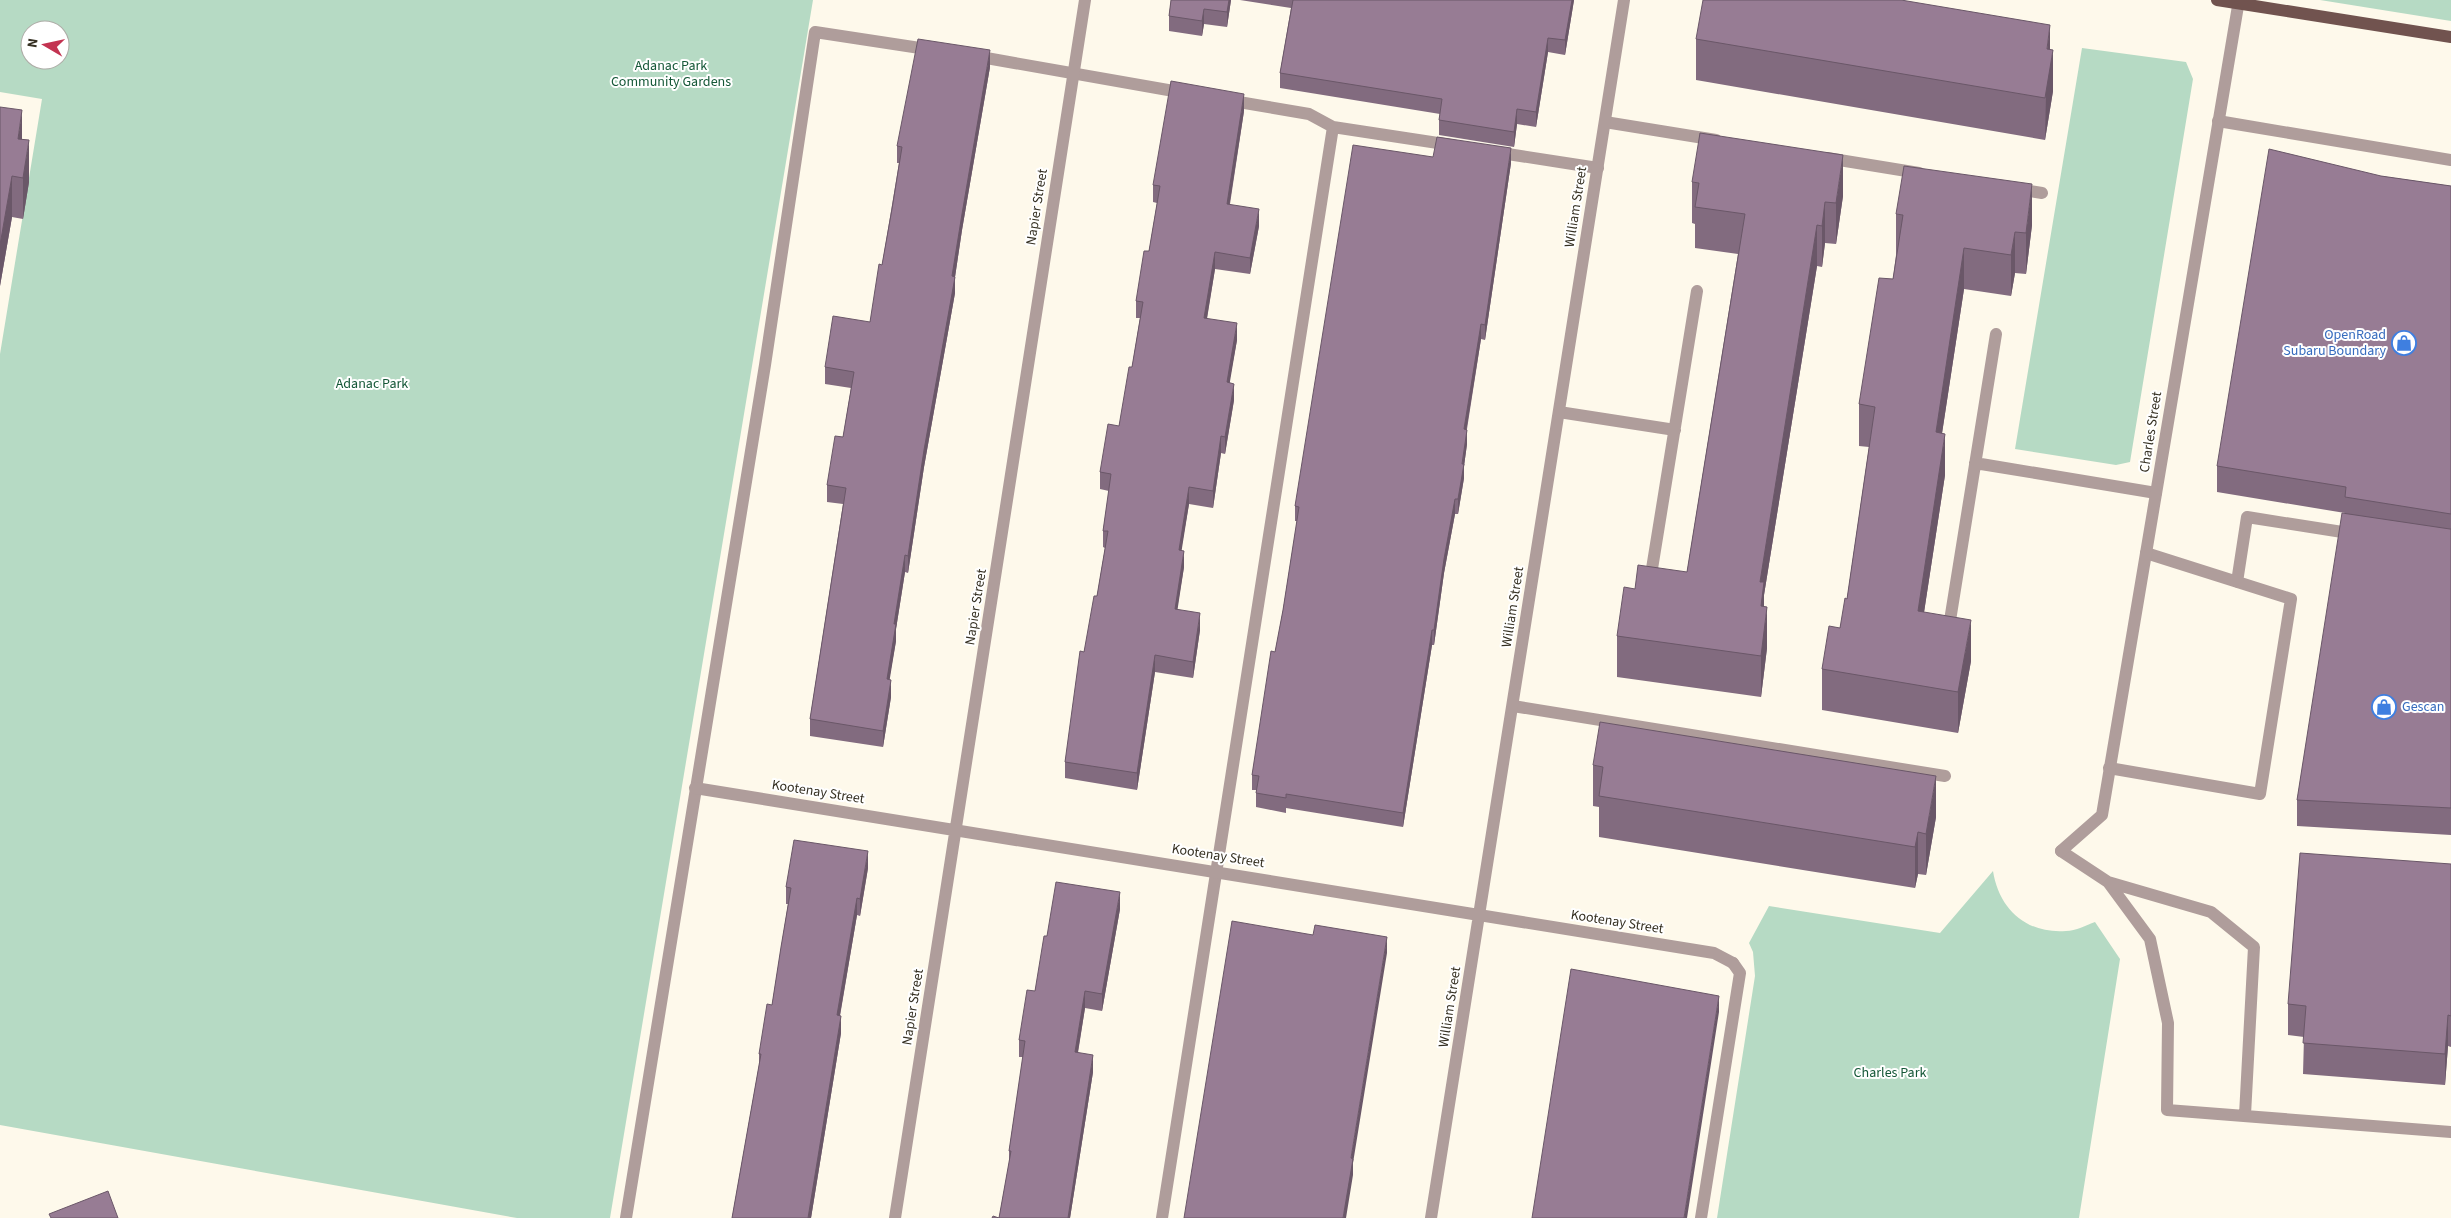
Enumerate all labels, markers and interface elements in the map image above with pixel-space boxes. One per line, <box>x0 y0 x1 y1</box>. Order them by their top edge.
north arrow <box>20 20 70 70</box>
text: N <box>23 37 44 49</box>
park label: Adanac Park Community Gardens <box>611 56 731 92</box>
street label: William Street <box>1560 165 1592 249</box>
street label: Napier Street <box>1021 167 1053 247</box>
place label: OpenRoad Subaru Boundary <box>2283 325 2386 361</box>
shop icon: OpenRoad Subaru Boundary <box>2391 330 2417 356</box>
park label: Adanac Park <box>336 374 408 394</box>
street label: Charles Street <box>2135 390 2167 474</box>
street label: William Street <box>1497 565 1529 649</box>
street label: Napier Street <box>960 567 992 647</box>
shop icon: Gescan <box>2371 694 2397 720</box>
place label: Gescan <box>2402 697 2444 717</box>
street label: Kootenay Street <box>770 775 866 809</box>
street label: Kootenay Street <box>1170 839 1266 873</box>
street label: Kootenay Street <box>1569 905 1665 939</box>
street label: William Street <box>1434 965 1466 1049</box>
street label: Napier Street <box>897 967 929 1047</box>
park label: Charles Park <box>1854 1063 1927 1083</box>

